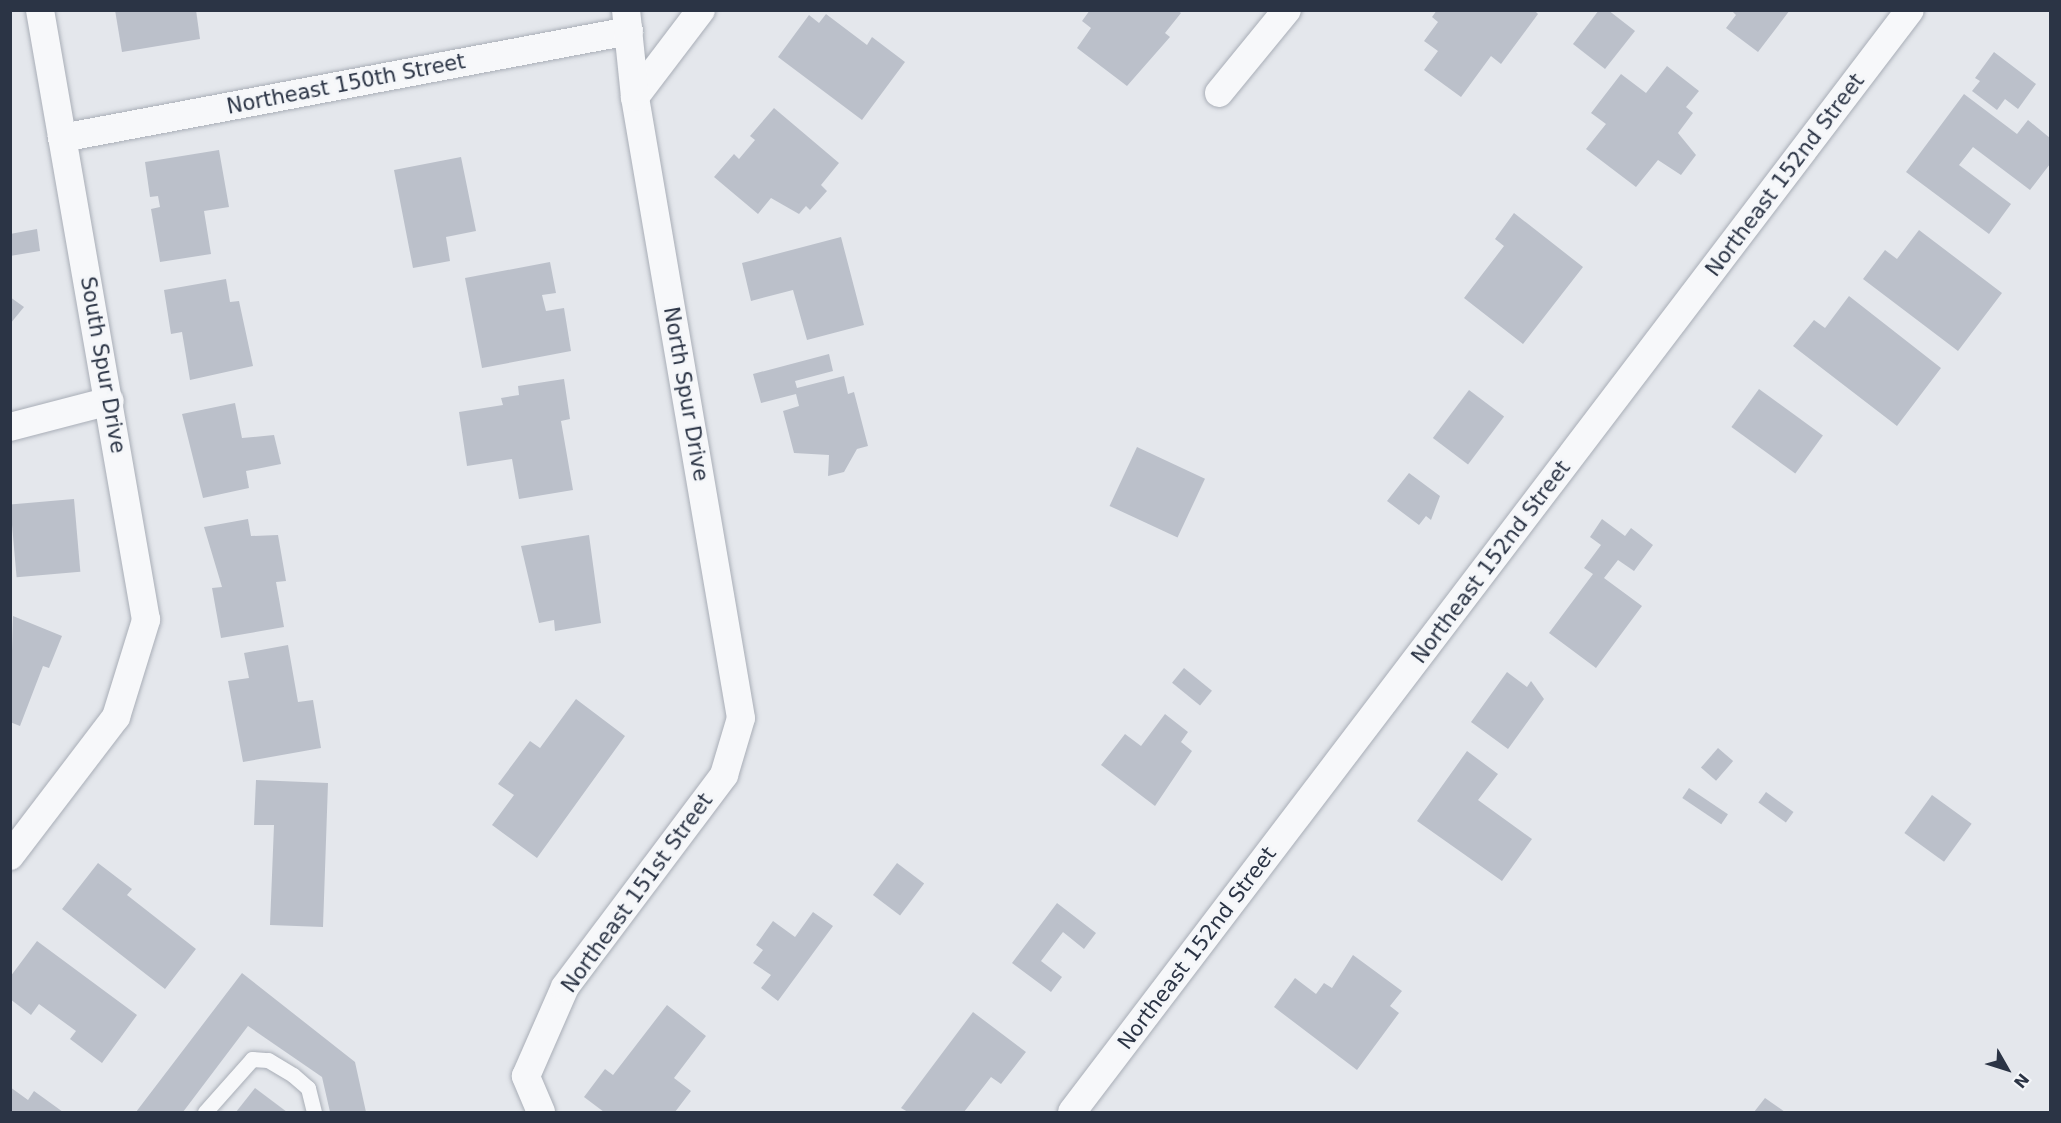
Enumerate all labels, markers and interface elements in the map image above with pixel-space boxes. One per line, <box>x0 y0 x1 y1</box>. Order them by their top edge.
street label: Northeast 150th Street <box>225 48 467 120</box>
street label: Northeast 152nd Street <box>1700 69 1870 281</box>
street label: South Spur Drive <box>75 275 131 455</box>
street label: North Spur Drive <box>658 305 714 483</box>
street label: Northeast 152nd Street <box>1406 456 1576 668</box>
street label: Northeast 151st Street <box>556 788 718 998</box>
street label: Northeast 152nd Street <box>1112 842 1282 1054</box>
north arrow <box>1977 1039 2037 1099</box>
text: N <box>2010 1069 2033 1092</box>

